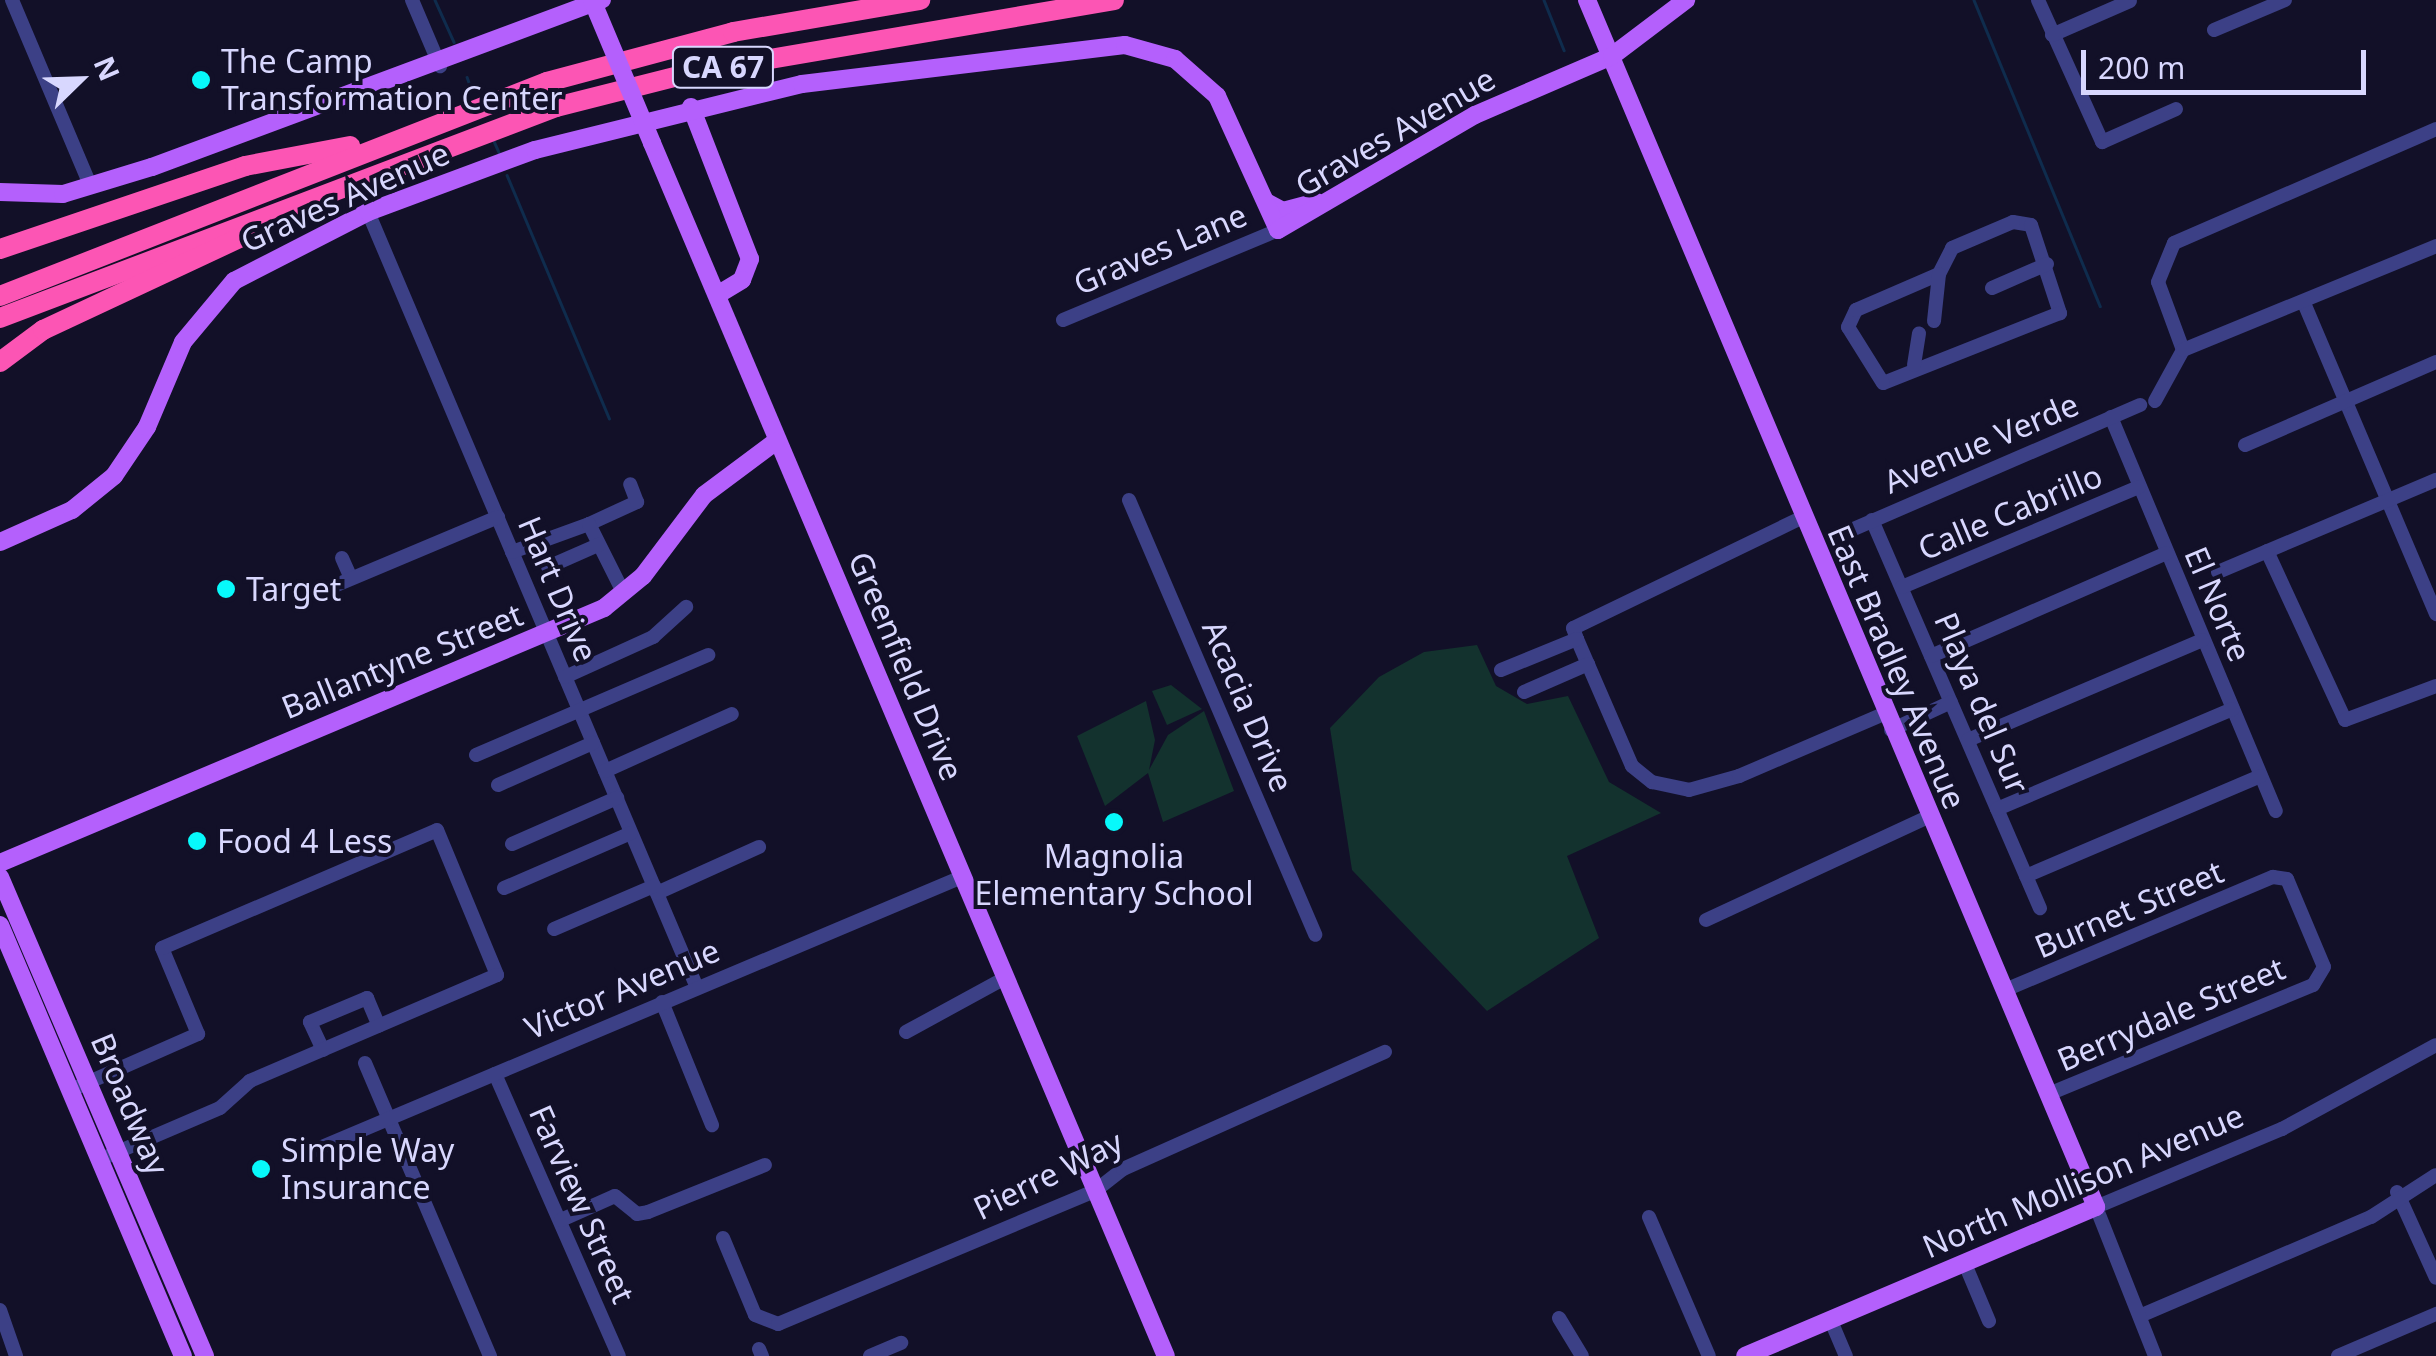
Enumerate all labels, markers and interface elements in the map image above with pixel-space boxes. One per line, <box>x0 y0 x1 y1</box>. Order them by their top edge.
north arrow <box>30 30 130 130</box>
scale bar <box>2086 30 2371 92</box>
road number: CA 67 <box>670 42 776 92</box>
place label: The Camp Transformation Center <box>221 43 562 118</box>
text: 200 m <box>2098 47 2185 88</box>
text: N <box>86 50 130 86</box>
street label: Graves Avenue <box>1288 59 1502 205</box>
marker: The Camp Transformation Center <box>190 69 212 91</box>
street label: Graves Avenue <box>235 134 455 260</box>
street label: Graves Lane <box>1068 195 1252 303</box>
street label: Avenue Verde <box>1878 385 2084 501</box>
street label: Calle Cabrillo <box>1912 456 2108 568</box>
street label: Hart Drive <box>510 511 606 667</box>
street label: East Bradley Avenue <box>1820 519 1974 815</box>
street label: El Norte <box>2177 541 2259 667</box>
street label: Greenfield Drive <box>841 546 971 786</box>
place label: Target <box>246 570 341 608</box>
marker: Target <box>215 578 237 600</box>
street label: Ballantyne Street <box>276 595 528 727</box>
street label: Playa del Sur <box>1927 607 2037 799</box>
street label: Acacia Drive <box>1195 614 1301 798</box>
marker: Magnolia Elementary School <box>1103 811 1125 833</box>
place label: Food 4 Less <box>217 822 392 860</box>
marker: Food 4 Less <box>186 830 208 852</box>
place label: Magnolia Elementary School <box>975 838 1253 913</box>
street label: Burnet Street <box>2029 852 2229 966</box>
street label: Victor Avenue <box>519 931 725 1047</box>
street label: Berrydale Street <box>2052 949 2290 1079</box>
street label: Broadway <box>83 1028 177 1180</box>
street label: North Mollison Avenue <box>1917 1096 2249 1266</box>
street label: Farview Street <box>521 1099 643 1309</box>
street label: Pierre Way <box>967 1122 1129 1228</box>
place label: Simple Way Insurance <box>281 1132 454 1207</box>
marker: Simple Way Insurance <box>250 1158 272 1180</box>

